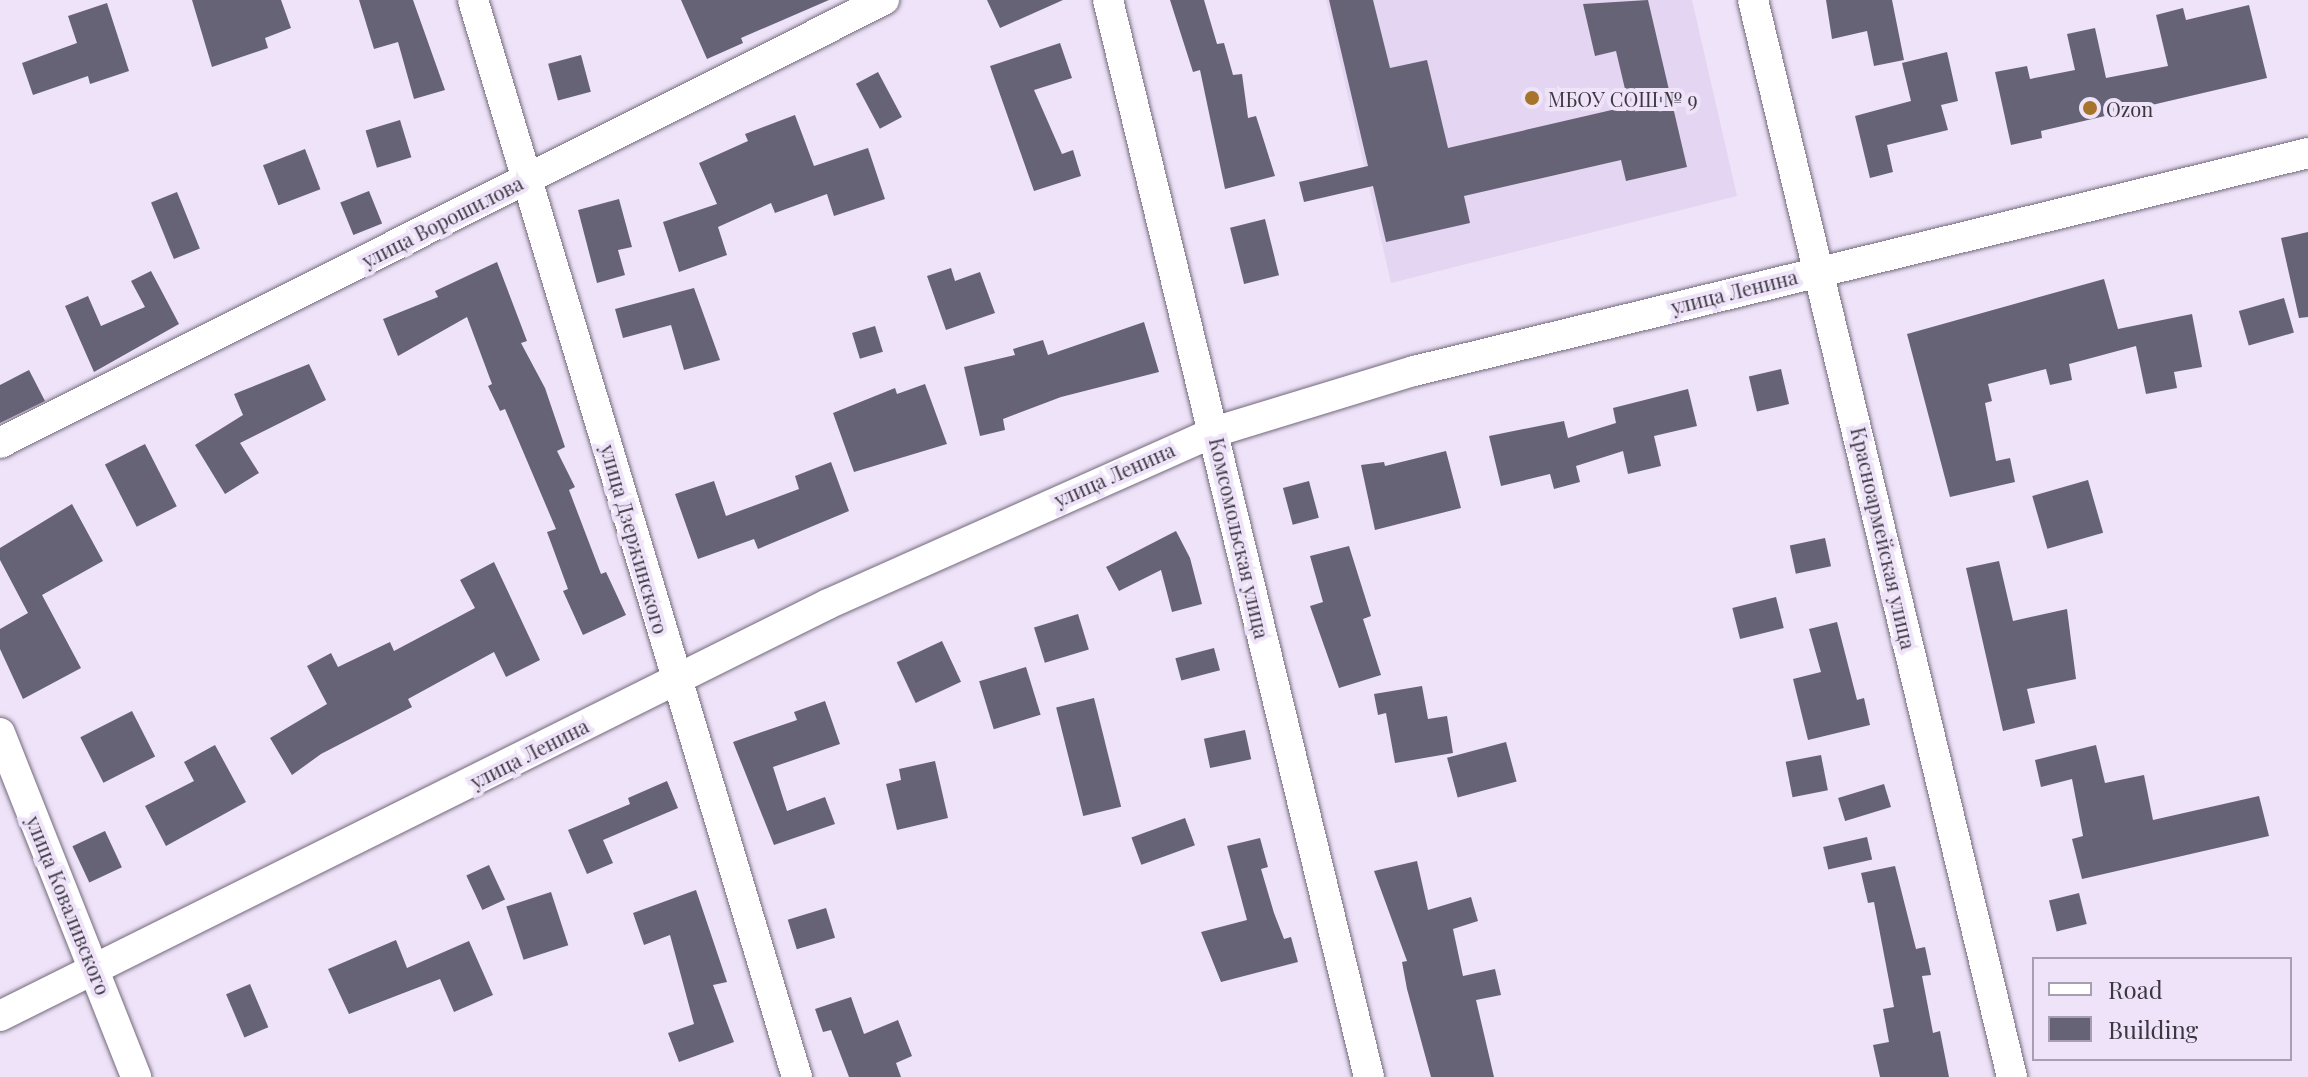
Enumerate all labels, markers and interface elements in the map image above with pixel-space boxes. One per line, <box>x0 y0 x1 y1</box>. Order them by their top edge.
place label: МБОУ СОШ № 9 <box>1548 86 1698 110</box>
marker: МБОУ СОШ № 9 <box>1523 89 1541 107</box>
place label: Ozon <box>2106 96 2153 120</box>
marker: Ozon <box>2081 99 2099 117</box>
street label: улица Ворошилова <box>357 170 527 272</box>
street label: улица Ленина <box>1668 264 1800 318</box>
street label: Красноармейская улица <box>1847 425 1921 651</box>
street label: Комсомольская улица <box>1205 435 1275 641</box>
street label: улица Ленина <box>1050 437 1178 511</box>
street label: улица Дзержинского <box>596 441 674 637</box>
street label: улица Ленина <box>466 713 592 793</box>
street label: улица Коваливского <box>22 812 116 998</box>
legend <box>2032 957 2292 1061</box>
text: Road <box>2108 973 2163 1005</box>
text: Building <box>2108 1013 2198 1045</box>

